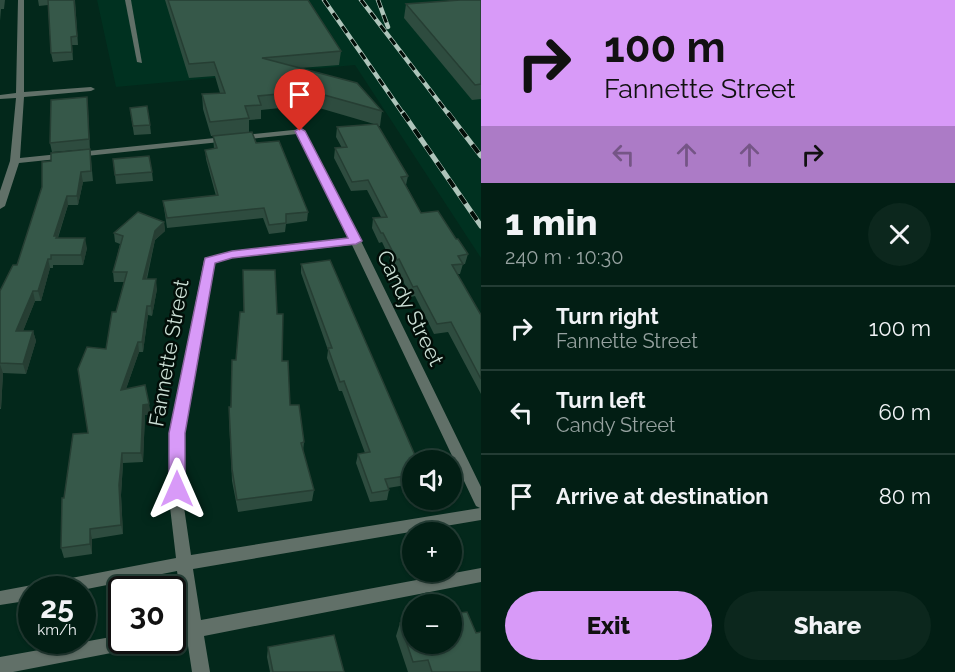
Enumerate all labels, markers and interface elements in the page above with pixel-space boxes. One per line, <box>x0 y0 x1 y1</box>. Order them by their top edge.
text: 100 m <box>604 23 726 72</box>
icon: right <box>505 24 583 102</box>
pin <box>274 69 325 131</box>
text: Fannette Street <box>604 73 796 104</box>
icon: arrive <box>283 78 316 111</box>
icon: left <box>607 138 640 171</box>
icon: ahead <box>670 138 703 171</box>
icon: ahead <box>733 138 766 171</box>
icon: right <box>796 138 829 171</box>
text: 1 min <box>505 201 597 243</box>
button: close <box>868 203 931 266</box>
text: 240 m · 10:30 <box>505 245 624 269</box>
street label: Candy Street <box>372 246 449 370</box>
street label: Fannette Street <box>143 277 194 428</box>
text: Turn right <box>556 303 659 329</box>
icon: right <box>505 312 538 345</box>
text: 100 m <box>869 315 931 341</box>
text: Fannette Street <box>556 329 698 353</box>
text: Turn left <box>556 387 646 413</box>
icon: left <box>505 396 538 429</box>
text: 60 m <box>878 399 931 425</box>
text: Candy Street <box>556 413 676 437</box>
map controls <box>402 450 462 654</box>
button: sound <box>402 450 462 510</box>
position arrow <box>145 457 209 521</box>
icon: arrive <box>505 480 538 513</box>
text: Arrive at destination <box>556 483 769 509</box>
text: 80 m <box>879 483 931 509</box>
button: + <box>402 522 462 582</box>
speed limit sign: 30 <box>108 576 186 654</box>
text: 25 <box>40 590 74 625</box>
button: Exit <box>505 591 712 660</box>
button: Share <box>724 591 931 660</box>
button: − <box>402 594 462 654</box>
text: km/h <box>37 621 77 639</box>

